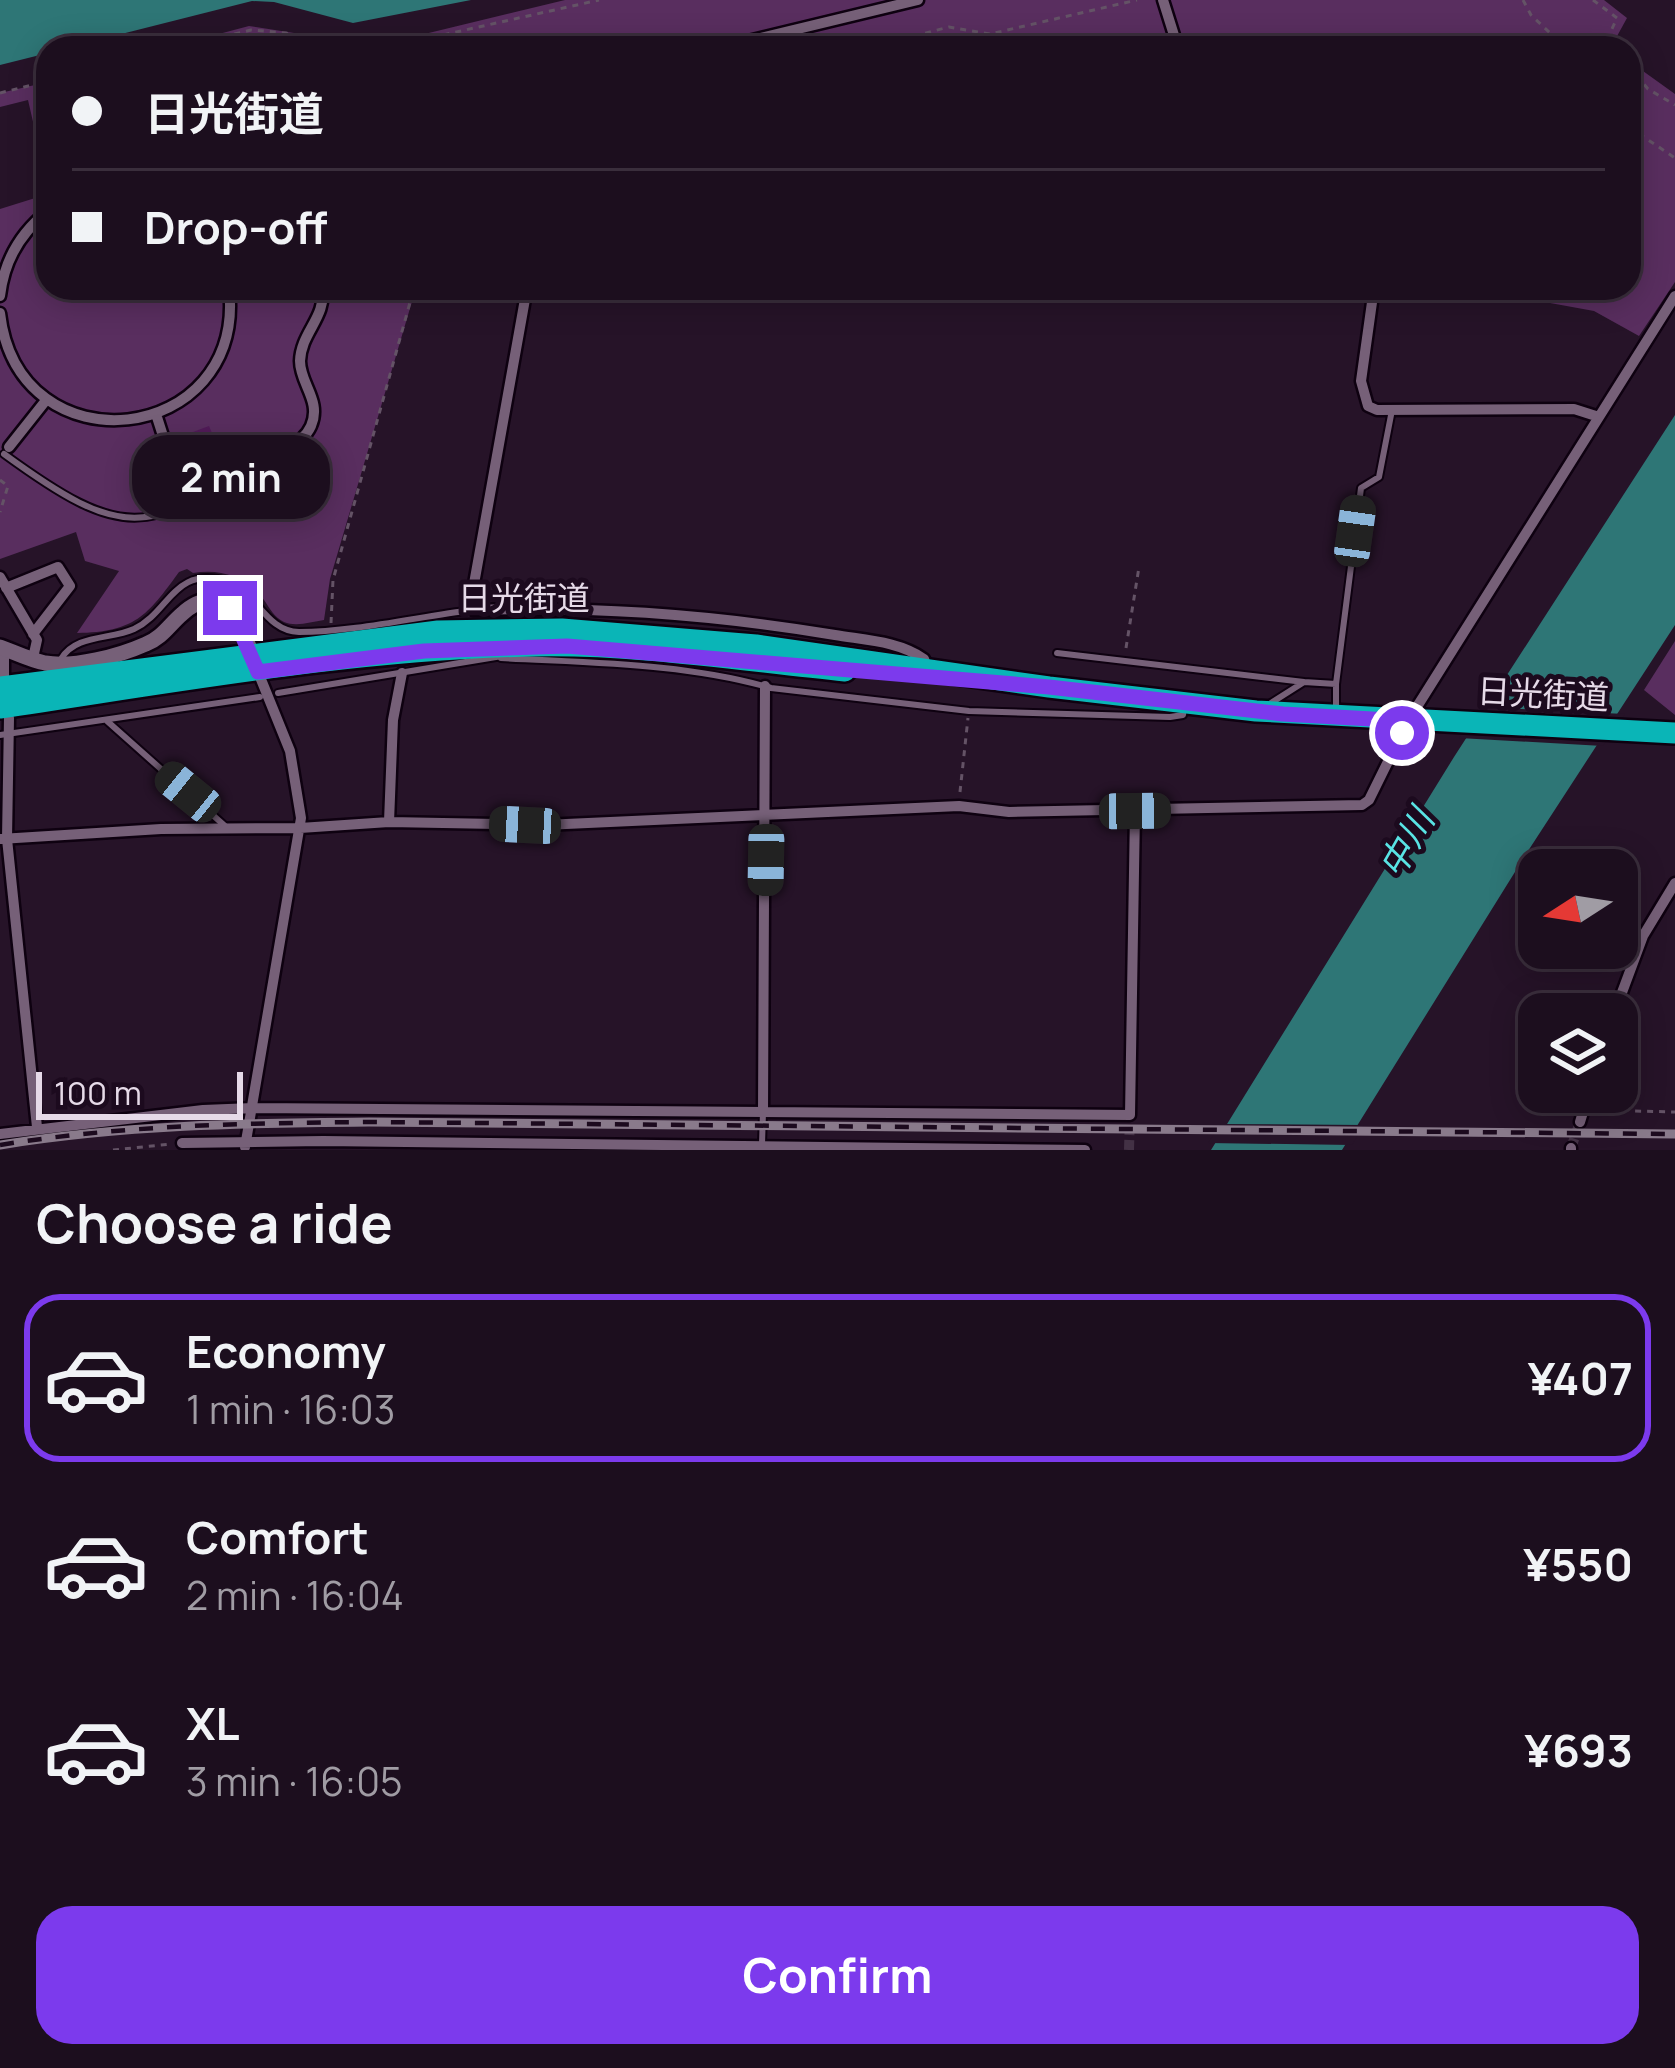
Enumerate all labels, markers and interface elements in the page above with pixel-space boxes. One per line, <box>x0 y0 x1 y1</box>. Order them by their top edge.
text: 日光街道 <box>144 82 324 144</box>
text: Drop-off <box>144 196 327 258</box>
callout: 2 min <box>131 434 329 518</box>
text: 2 min <box>180 450 282 504</box>
car <box>1332 493 1378 569</box>
street label: 日光街道 <box>458 575 590 620</box>
route end <box>203 581 257 635</box>
street label: 日光街道 <box>1476 668 1610 719</box>
route start <box>1375 706 1429 760</box>
car <box>149 755 227 829</box>
car <box>1099 792 1171 830</box>
water label: 中川 <box>1366 796 1447 886</box>
car <box>488 805 562 845</box>
car <box>747 824 785 896</box>
north arrow <box>1518 849 1638 969</box>
map controls <box>1518 849 1638 1113</box>
button: layers <box>1518 993 1638 1113</box>
scale bar <box>36 1066 243 1119</box>
text: 100 m <box>54 1070 142 1115</box>
text: Choose a ride <box>36 1185 393 1259</box>
text: Economy <box>186 1320 386 1382</box>
icon: car <box>42 1324 150 1432</box>
text: ¥407 <box>1528 1347 1633 1409</box>
text: 1 min · 16:03 <box>186 1382 395 1436</box>
text: Comfort <box>186 1506 369 1568</box>
icon: car <box>42 1510 150 1618</box>
text: ¥550 <box>1523 1533 1633 1595</box>
text: 2 min · 16:04 <box>186 1568 404 1622</box>
text: XL <box>186 1692 240 1754</box>
icon: car <box>42 1696 150 1804</box>
text: ¥693 <box>1525 1719 1633 1781</box>
text: 3 min · 16:05 <box>186 1754 403 1808</box>
button: Confirm <box>36 1906 1639 2044</box>

